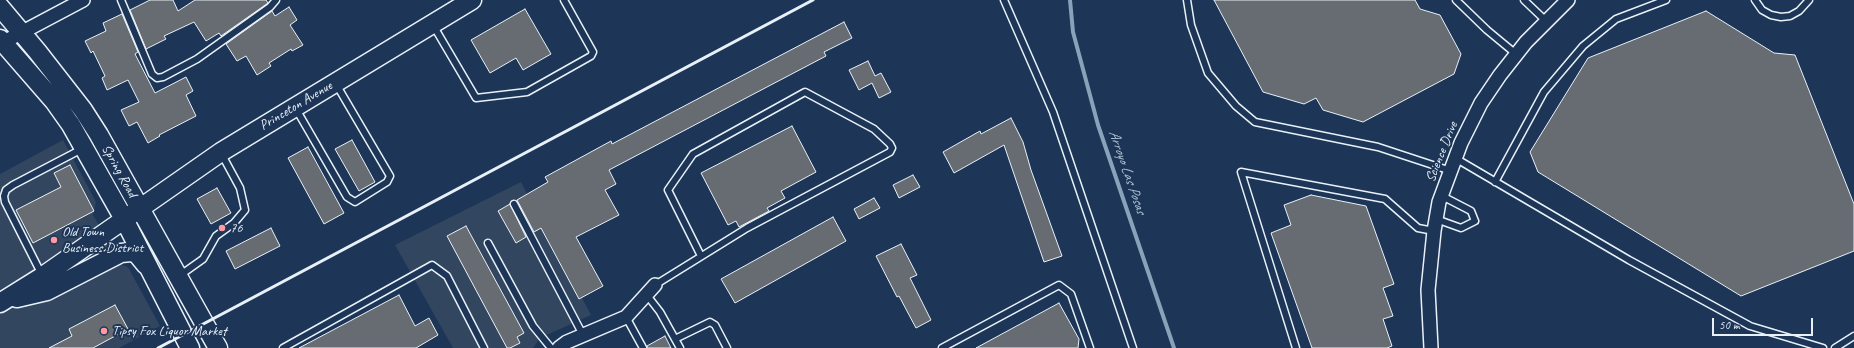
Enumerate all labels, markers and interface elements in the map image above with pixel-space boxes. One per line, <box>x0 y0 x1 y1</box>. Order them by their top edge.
street label: Princeton Avenue <box>257 78 335 134</box>
street label: Science Drive <box>1422 120 1462 184</box>
water label: Arroyo Las Posas <box>1104 128 1150 216</box>
street label: Spring Road <box>98 142 140 200</box>
place label: 76 <box>230 220 243 236</box>
marker: 76 <box>217 223 227 233</box>
place label: Old Town Business District <box>62 224 143 256</box>
marker: Old Town Business District <box>49 235 59 245</box>
scale bar <box>1714 310 1815 336</box>
text: 50 m <box>1719 317 1739 333</box>
place label: Tipsy Fox Liquor Market <box>112 323 227 339</box>
marker: Tipsy Fox Liquor Market <box>99 326 109 336</box>

